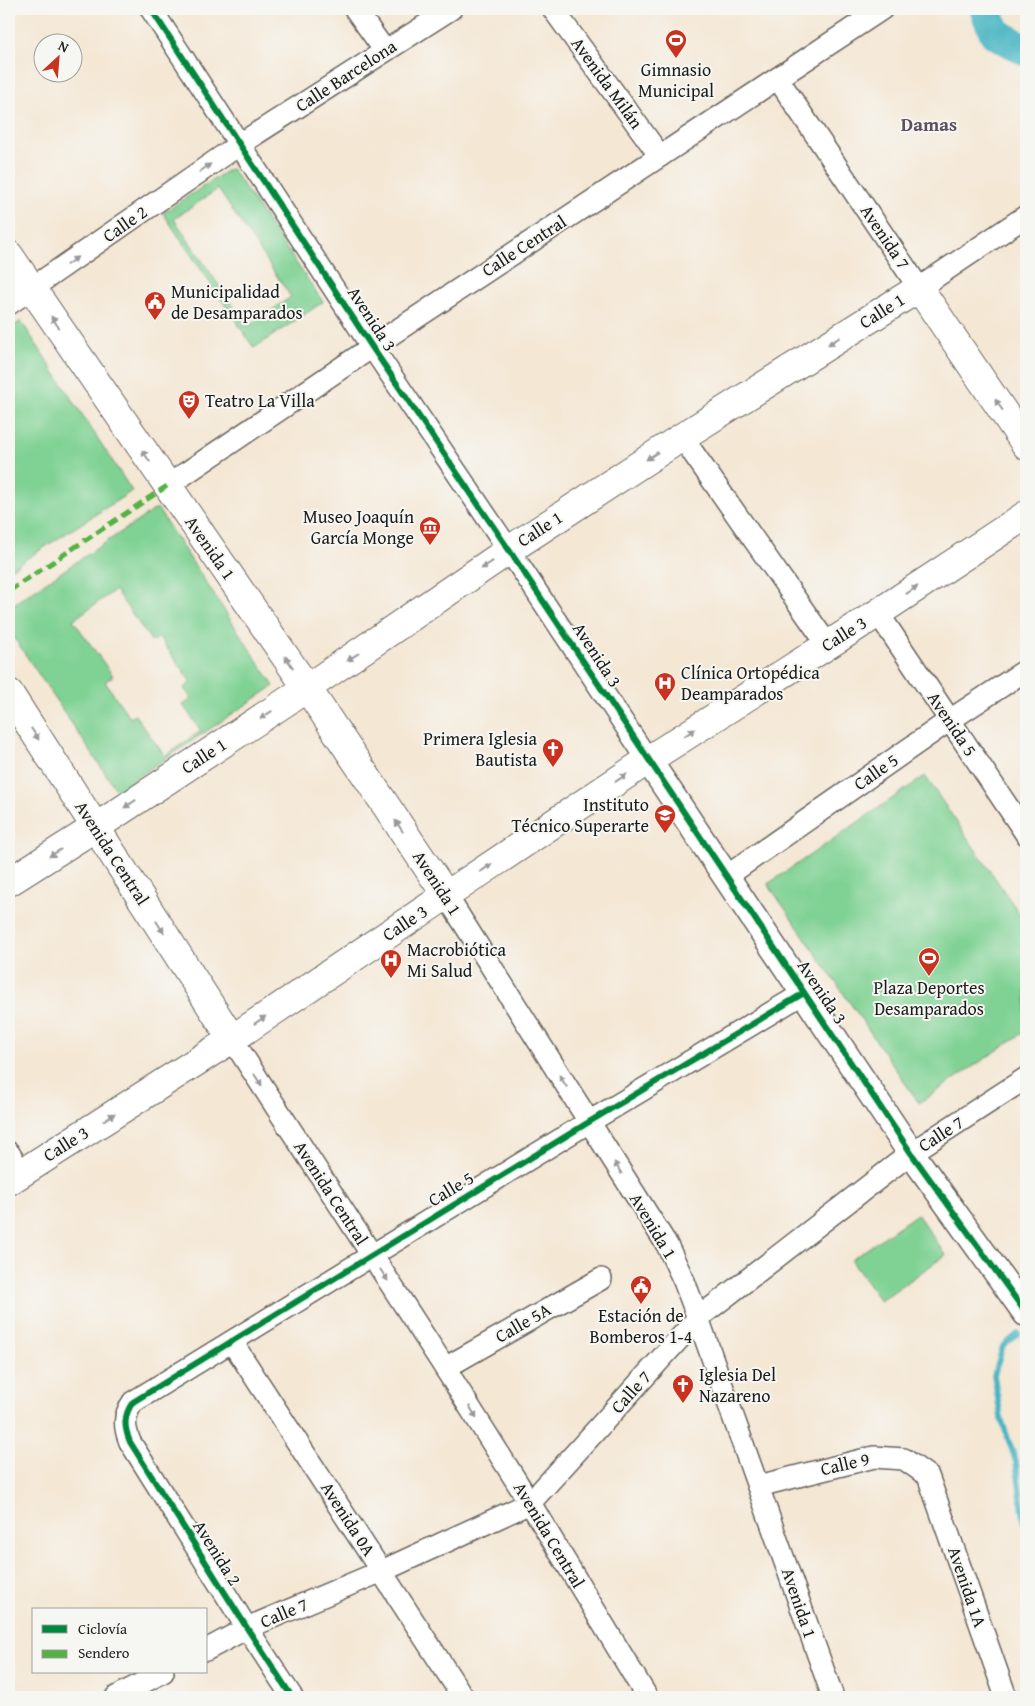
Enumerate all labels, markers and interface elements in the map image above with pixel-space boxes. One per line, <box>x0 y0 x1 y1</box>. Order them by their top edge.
sports icon: Gimnasio Municipal <box>664 28 688 59</box>
street label: Avenida Milán <box>565 31 650 134</box>
north arrow <box>32 32 82 82</box>
street label: Calle Barcelona <box>290 32 402 118</box>
text: N <box>55 35 73 58</box>
place label: Gimnasio Municipal <box>638 56 714 104</box>
district label: Damas <box>901 110 957 138</box>
one-way arrow <box>199 163 212 173</box>
street label: Calle 2 <box>97 198 153 249</box>
street label: Avenida 7 <box>854 199 917 275</box>
street label: Calle Central <box>476 208 571 283</box>
one-way arrow <box>65 256 79 266</box>
place label: Municipalidad de Desamparados <box>171 278 303 326</box>
street label: Avenida 3 <box>341 281 404 357</box>
street label: Calle 1 <box>854 286 910 335</box>
public building icon: Municipalidad de Desamparados <box>143 290 167 321</box>
one-way arrow <box>50 315 60 329</box>
one-way arrow <box>827 337 840 346</box>
place label: Teatro La Villa <box>205 387 315 414</box>
theatre icon: Teatro La Villa <box>177 389 201 420</box>
one-way arrow <box>994 398 1004 412</box>
one-way arrow <box>142 450 151 463</box>
one-way arrow <box>645 452 659 461</box>
place label: Museo Joaquín García Monge <box>303 503 414 551</box>
street label: Calle 1 <box>512 504 568 553</box>
street label: Avenida 1 <box>178 510 242 585</box>
museum icon: Museo Joaquín García Monge <box>418 515 442 546</box>
one-way arrow <box>480 560 494 570</box>
one-way arrow <box>906 585 919 595</box>
street label: Calle 3 <box>816 609 872 658</box>
street label: Avenida 3 <box>566 617 629 693</box>
one-way arrow <box>346 652 360 662</box>
one-way arrow <box>284 655 294 669</box>
place label: Clínica Ortopédica Deamparados <box>681 659 820 707</box>
hospital icon: Clínica Ortopédica Deamparados <box>653 671 677 702</box>
street label: Avenida 5 <box>921 686 984 762</box>
one-way arrow <box>259 710 273 720</box>
place label: Primera Iglesia Bautista <box>423 725 537 773</box>
one-way arrow <box>31 728 40 741</box>
one-way arrow <box>682 728 696 738</box>
street label: Calle 1 <box>176 731 232 780</box>
church icon: Primera Iglesia Bautista <box>541 737 565 768</box>
street label: Calle 5 <box>848 746 904 797</box>
one-way arrow <box>615 773 628 782</box>
place label: Instituto Técnico Superarte <box>512 791 649 839</box>
street label: Avenida Central <box>68 795 156 910</box>
one-way arrow <box>124 800 137 809</box>
school or university icon: Instituto Técnico Superarte <box>653 803 677 834</box>
one-way arrow <box>394 819 404 832</box>
street label: Avenida 1 <box>406 845 469 921</box>
one-way arrow <box>48 849 61 858</box>
one-way arrow <box>480 863 493 873</box>
street label: Calle 3 <box>377 898 433 948</box>
one-way arrow <box>155 920 165 934</box>
place label: Macrobiótica Mi Salud <box>407 936 507 984</box>
sports icon: Plaza Deportes Desamparados <box>917 946 941 977</box>
hospital icon: Macrobiótica Mi Salud <box>379 948 403 979</box>
street label: Avenida 3 <box>791 954 854 1030</box>
place label: Plaza Deportes Desamparados <box>873 974 985 1022</box>
one-way arrow <box>254 1015 267 1025</box>
one-way arrow <box>254 1073 263 1086</box>
one-way arrow <box>558 1074 567 1087</box>
street label: Calle 7 <box>913 1109 969 1158</box>
one-way arrow <box>102 1112 116 1121</box>
street label: Calle 3 <box>38 1119 94 1168</box>
street label: Avenida Central <box>287 1135 375 1250</box>
one-way arrow <box>613 1161 623 1174</box>
street label: Calle 5 <box>423 1164 479 1213</box>
street label: Avenida 1 <box>623 1188 684 1264</box>
one-way arrow <box>379 1269 389 1282</box>
public building icon: Estación de Bomberos 1-4 <box>629 1274 653 1305</box>
street label: Calle 5A <box>490 1296 556 1349</box>
place label: Estación de Bomberos 1-4 <box>590 1302 692 1350</box>
place label: Iglesia Del Nazareno <box>699 1361 776 1409</box>
street label: Calle 7 <box>604 1364 657 1419</box>
church icon: Iglesia Del Nazareno <box>671 1373 695 1404</box>
one-way arrow <box>468 1405 477 1418</box>
street label: Calle 9 <box>818 1445 872 1482</box>
street label: Avenida 0A <box>314 1476 383 1561</box>
street label: Avenida Central <box>507 1476 592 1593</box>
street label: Avenida 2 <box>187 1515 248 1591</box>
street label: Avenida 1A <box>941 1543 994 1631</box>
street label: Avenida 1 <box>775 1564 824 1642</box>
street label: Calle 7 <box>256 1590 312 1635</box>
legend <box>32 1608 208 1674</box>
text: Ciclovía <box>78 1618 127 1639</box>
text: Sendero <box>78 1642 130 1663</box>

